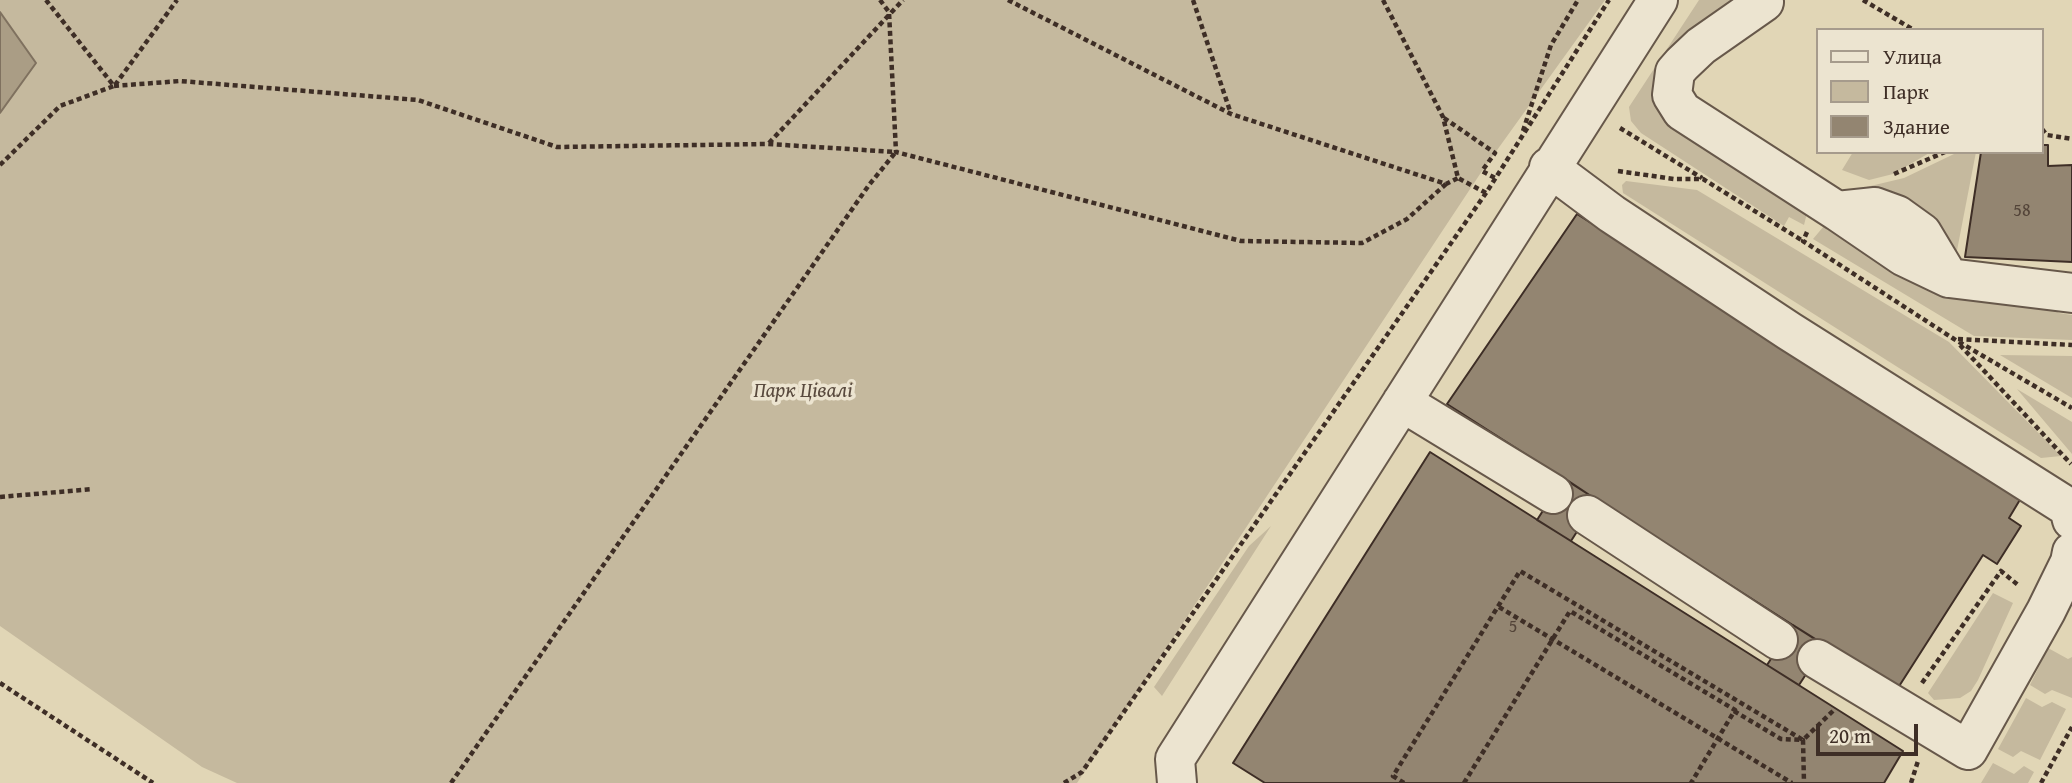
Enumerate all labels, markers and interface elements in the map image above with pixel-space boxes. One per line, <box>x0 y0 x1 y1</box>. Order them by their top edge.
legend <box>1816 28 2044 154</box>
text: Улица <box>1883 41 1942 72</box>
text: Парк <box>1883 76 1929 107</box>
text: Здание <box>1883 111 1950 142</box>
house number: 58 <box>2013 200 2031 222</box>
park label: Парк Цівалі <box>753 379 853 405</box>
house number: 5 <box>1509 616 1517 638</box>
scale bar <box>1820 710 1922 754</box>
text: 20 m <box>1829 720 1871 751</box>

